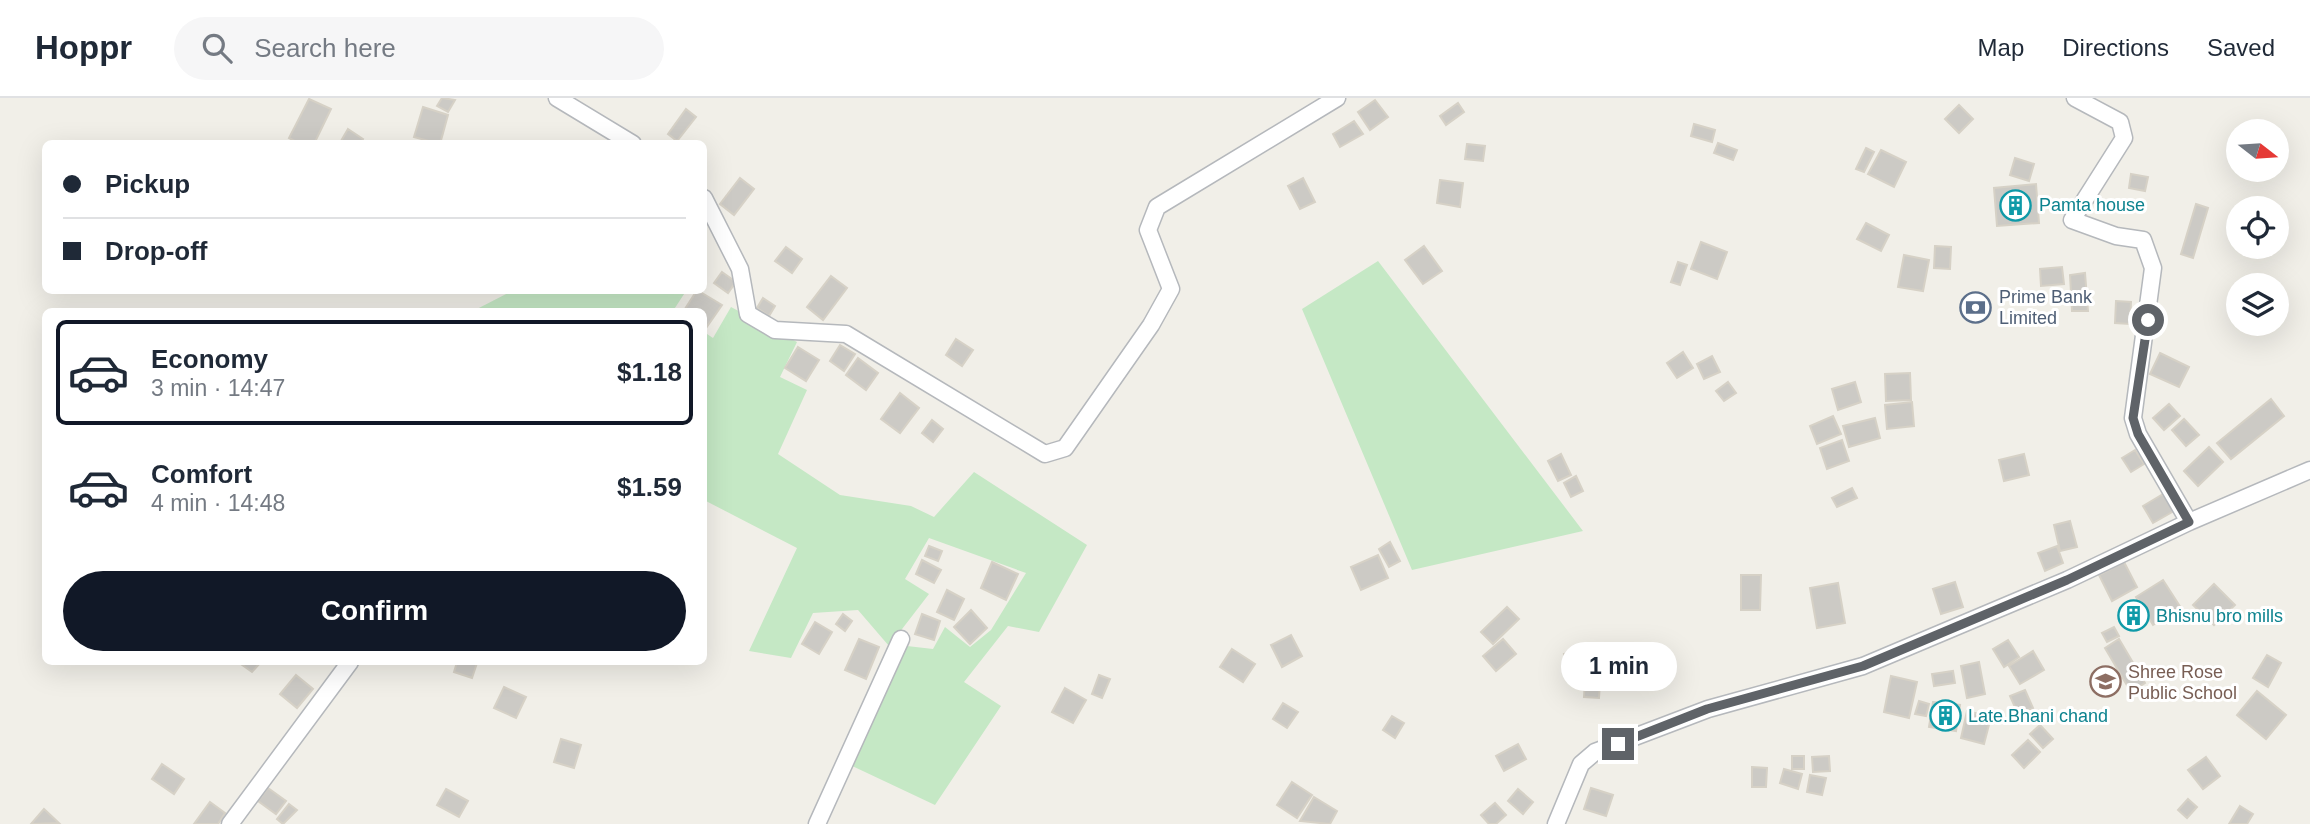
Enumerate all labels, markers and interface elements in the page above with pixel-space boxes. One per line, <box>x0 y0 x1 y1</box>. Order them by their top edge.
search box <box>174 17 664 80</box>
text: Hoppr <box>35 29 132 66</box>
icon: search <box>198 29 236 67</box>
text: Search here <box>254 33 396 63</box>
text: Map <box>1978 34 2024 61</box>
text: Directions <box>2062 34 2169 61</box>
text: Saved <box>2207 34 2275 61</box>
north arrow <box>2226 119 2289 182</box>
map controls <box>2226 119 2289 336</box>
text: Pickup <box>105 169 190 199</box>
building icon: Pamta house <box>1999 188 2033 222</box>
place label: Pamta house <box>2039 195 2145 215</box>
button: locate <box>2226 196 2289 259</box>
text: Drop-off <box>105 236 208 266</box>
button: layers <box>2226 273 2289 336</box>
place label: Prime Bank Limited <box>1999 287 2093 328</box>
bank icon: Prime Bank Limited <box>1959 290 1993 324</box>
route start <box>2132 304 2164 336</box>
icon: car <box>67 341 130 404</box>
text: Economy <box>151 344 268 374</box>
text: $1.18 <box>617 357 682 387</box>
text: 3 min · 14:47 <box>151 375 285 401</box>
icon: car <box>67 456 130 519</box>
text: Comfort <box>151 459 252 489</box>
text: $1.59 <box>617 472 682 502</box>
text: 4 min · 14:48 <box>151 490 285 516</box>
button: Confirm <box>63 571 686 651</box>
building icon: Bhisnu bro mills <box>2116 599 2150 633</box>
place label: Bhisnu bro mills <box>2156 606 2283 626</box>
callout: 1 min <box>1560 642 1676 692</box>
text: 1 min <box>1589 653 1649 679</box>
place label: Shree Rose Public School <box>2128 662 2237 703</box>
school or university icon: Shree Rose Public School <box>2088 665 2122 699</box>
building icon: Late.Bhani chand <box>1928 699 1962 733</box>
place label: Late.Bhani chand <box>1968 706 2108 726</box>
route end <box>1602 728 1634 760</box>

